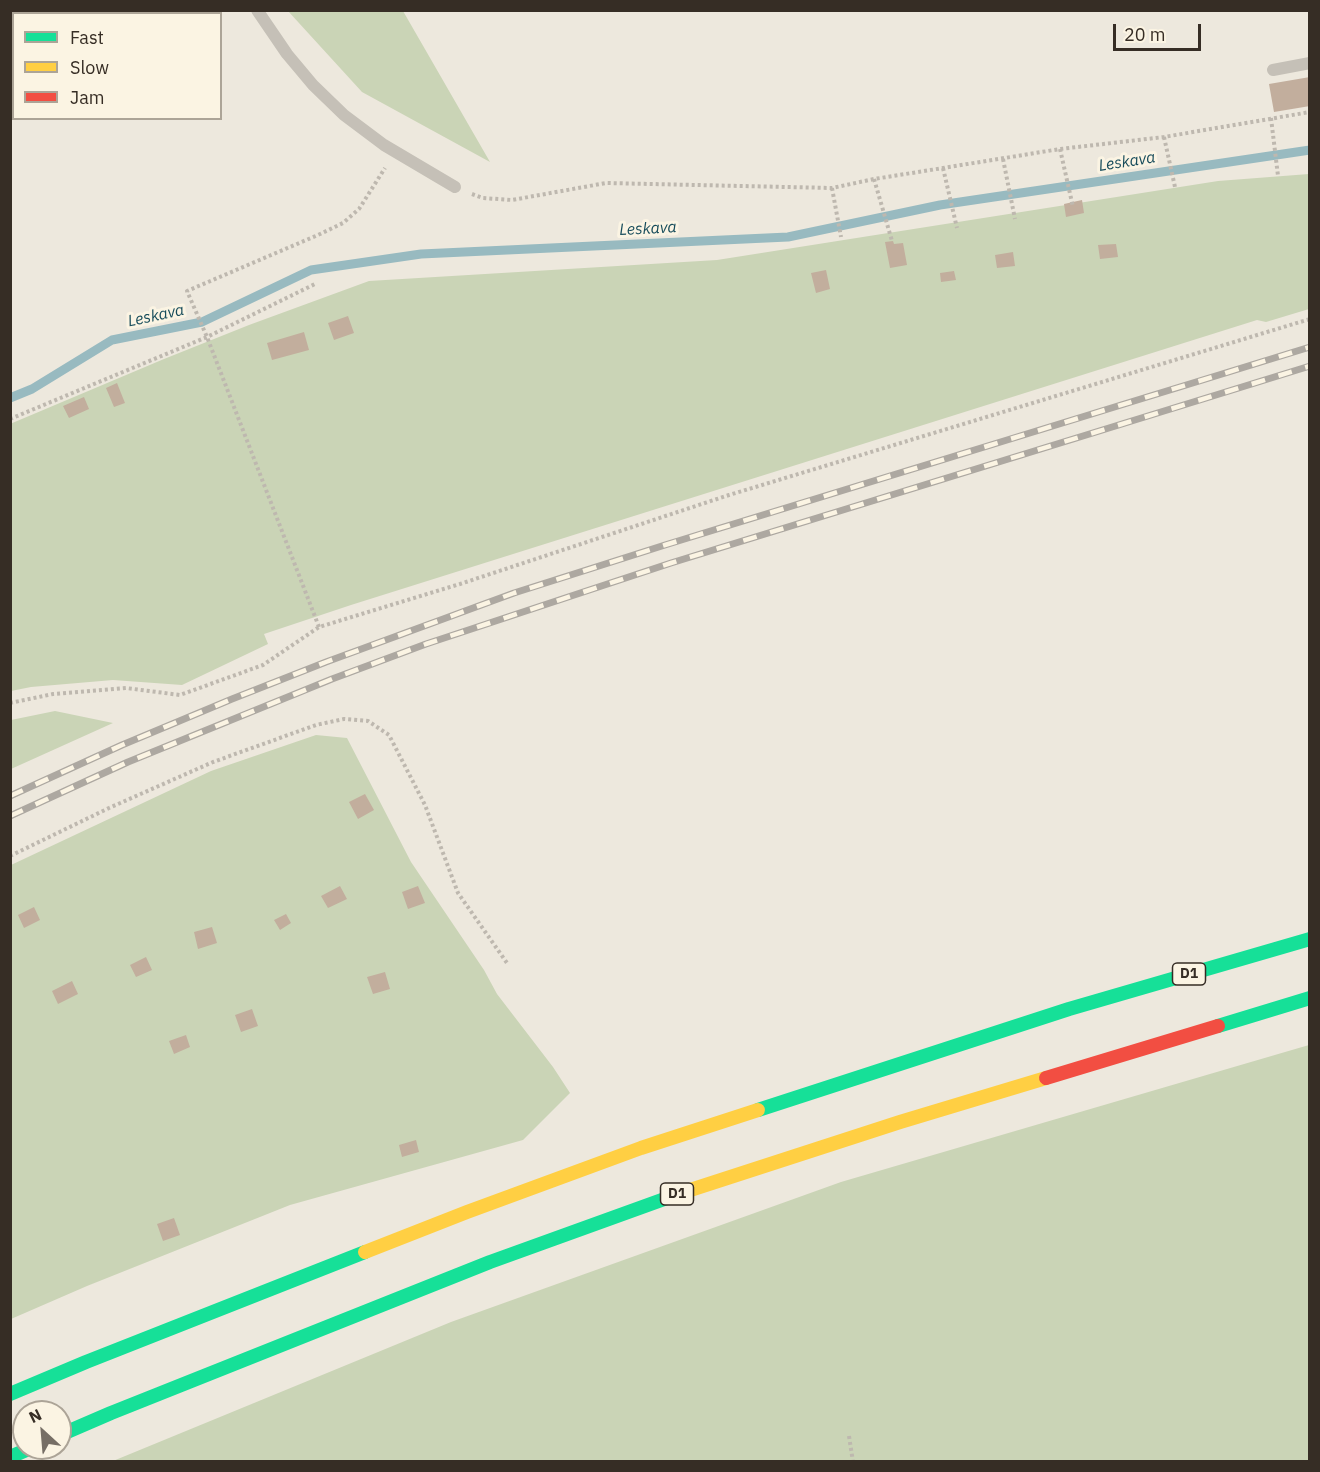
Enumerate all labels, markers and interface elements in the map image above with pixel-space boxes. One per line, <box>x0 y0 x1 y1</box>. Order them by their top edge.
legend <box>12 12 222 120</box>
scale bar <box>1116 12 1204 50</box>
text: 20 m <box>1124 23 1166 46</box>
text: Fast <box>70 26 104 49</box>
text: Slow <box>70 56 109 79</box>
text: Jam <box>70 86 105 109</box>
water label: Leskava <box>1097 148 1157 176</box>
water label: Leskava <box>619 218 677 240</box>
water label: Leskava <box>126 301 186 331</box>
road number: D1 <box>1172 963 1206 985</box>
road number: D1 <box>660 1183 694 1205</box>
north arrow <box>12 1400 72 1460</box>
text: N <box>25 1404 45 1427</box>

